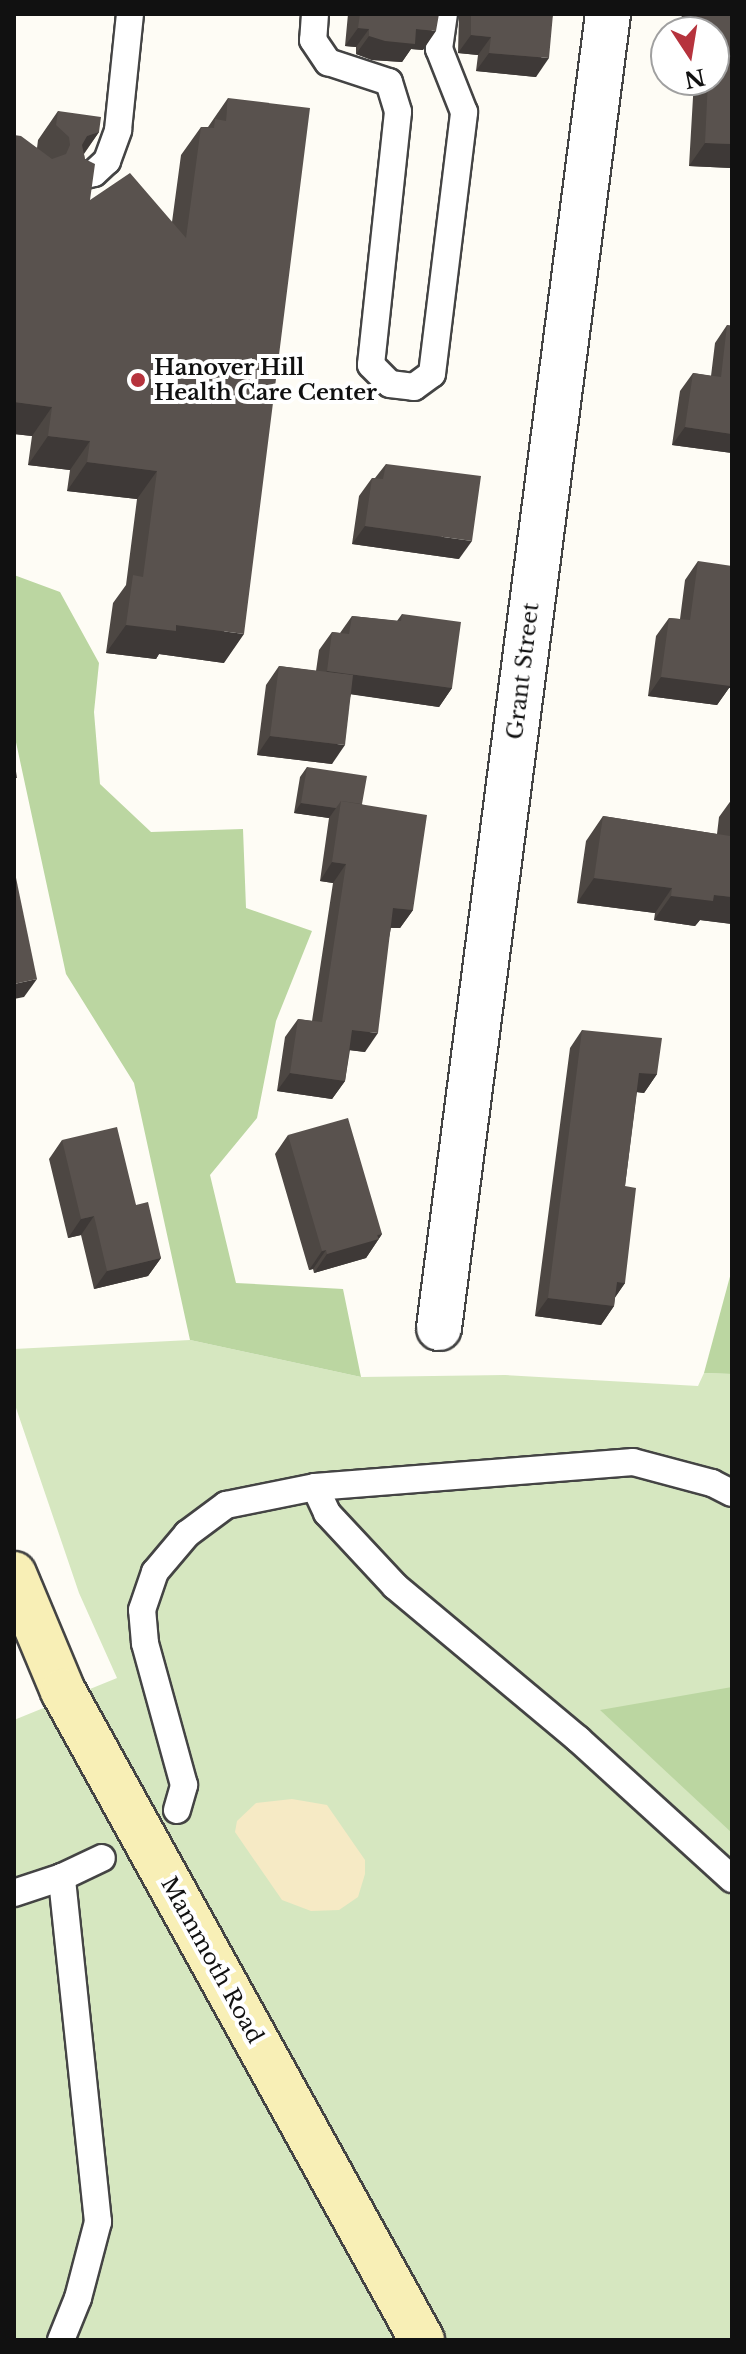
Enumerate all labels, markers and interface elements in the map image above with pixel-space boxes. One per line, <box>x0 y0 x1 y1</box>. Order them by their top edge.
north arrow <box>650 16 730 96</box>
text: N <box>682 63 708 93</box>
place label: Hanover Hill Health Care Center <box>154 354 377 406</box>
marker: Hanover Hill Health Care Center <box>129 371 147 389</box>
street label: Grant Street <box>502 601 544 741</box>
street label: Mammoth Road <box>155 1872 269 2048</box>

